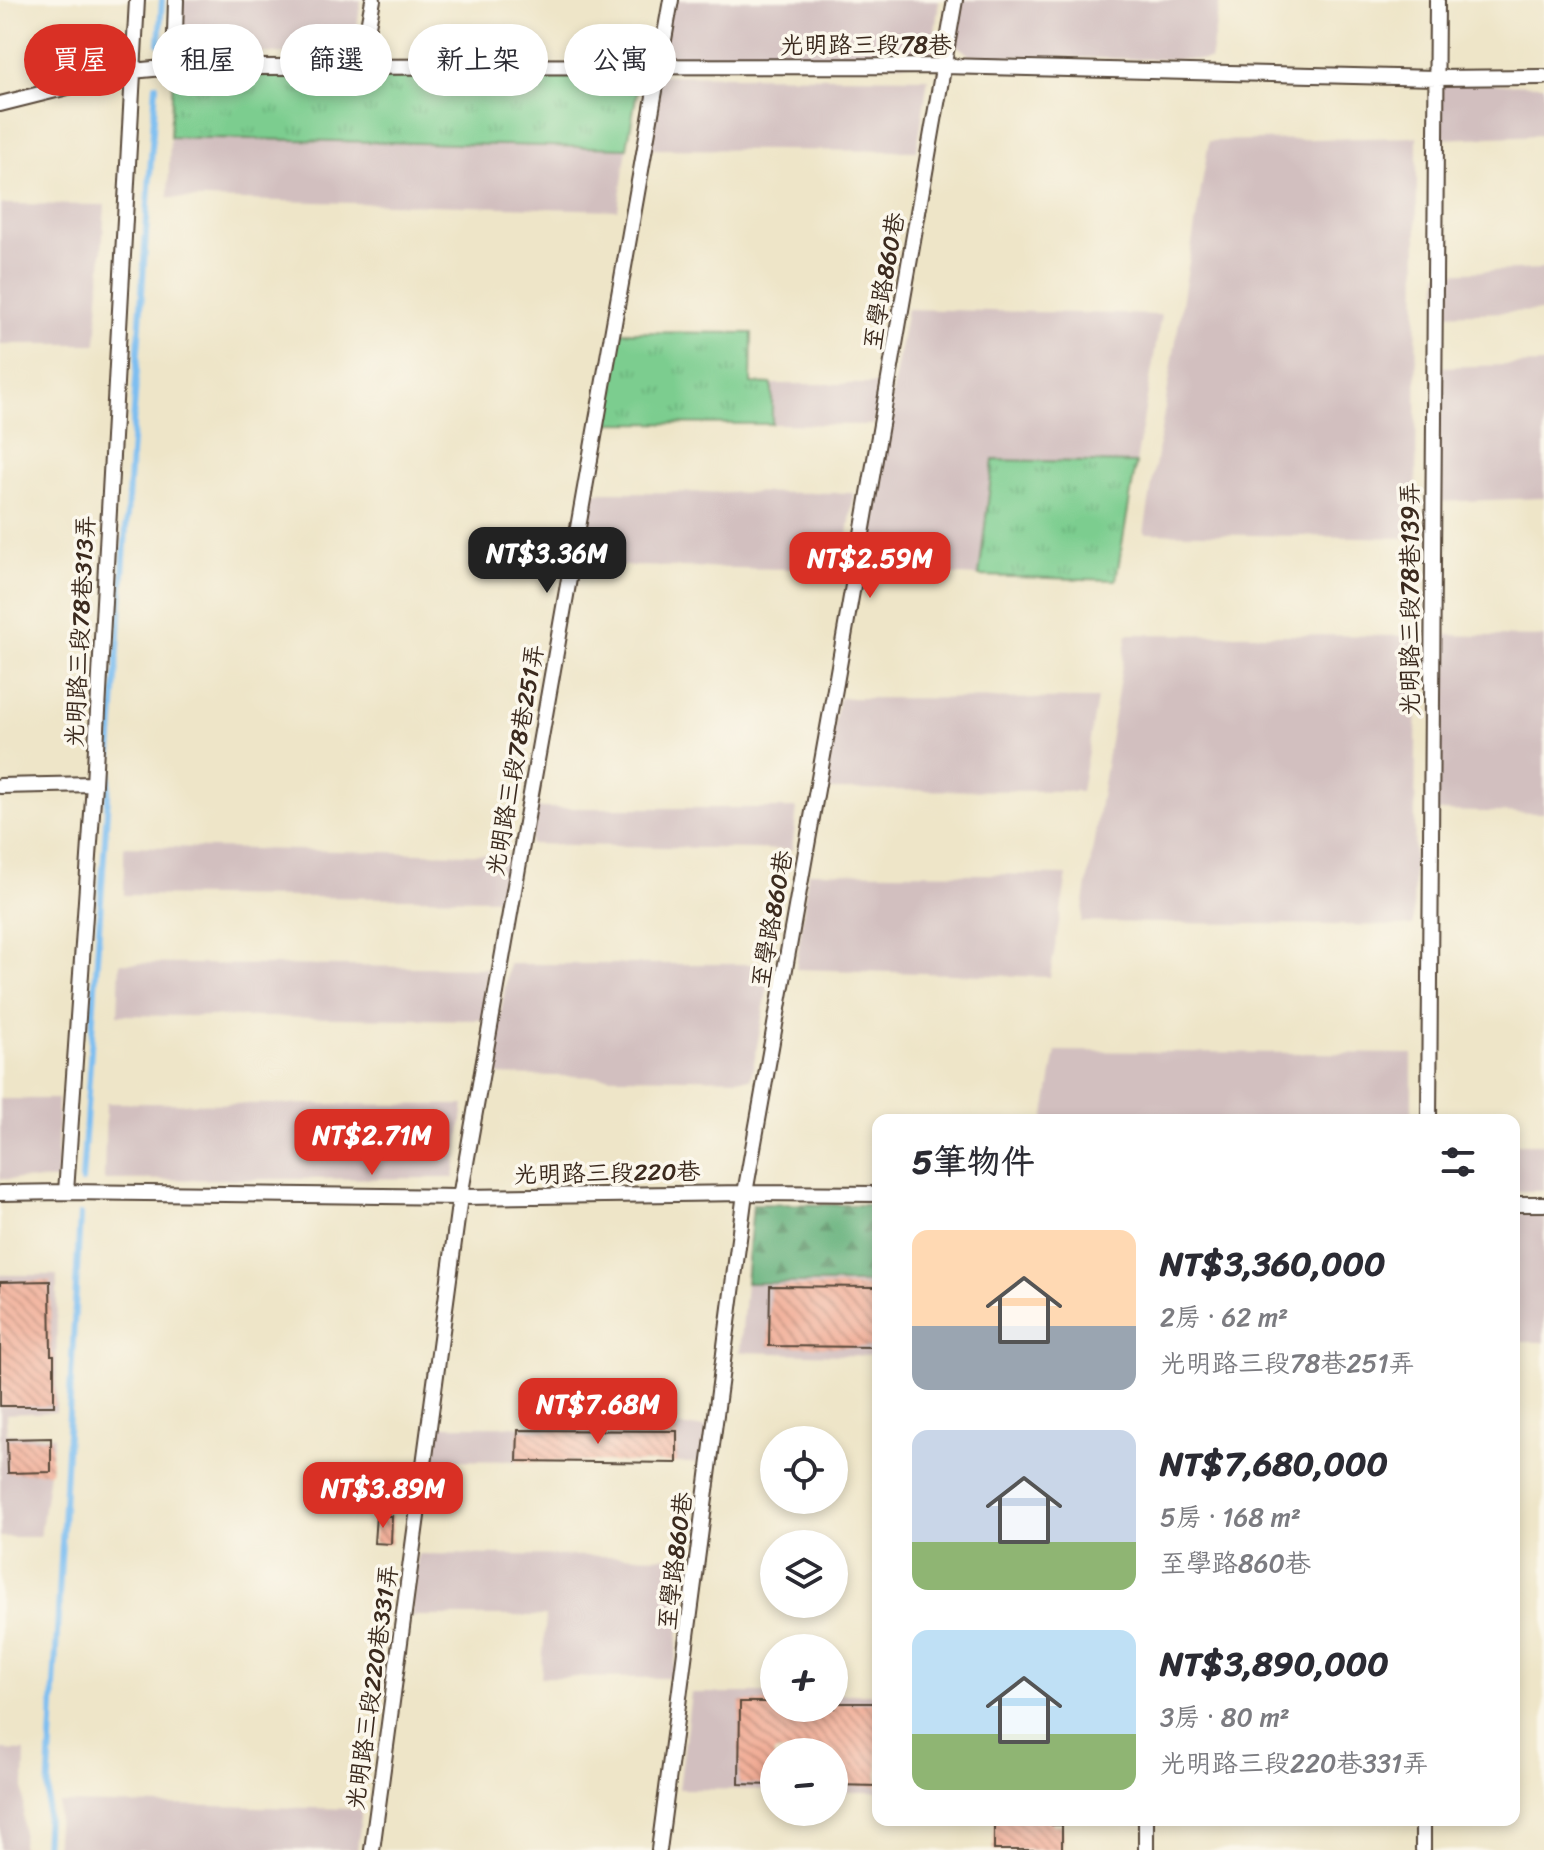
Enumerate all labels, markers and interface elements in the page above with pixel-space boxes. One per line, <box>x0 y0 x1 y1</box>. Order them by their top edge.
chip: 買屋 <box>24 24 136 96</box>
chip: 租屋 <box>152 24 264 96</box>
chip: 篩選 <box>280 24 392 96</box>
chip: 新上架 <box>408 24 548 96</box>
chip: 公寓 <box>564 24 676 96</box>
street label: 光明路三段78巷 <box>780 24 952 66</box>
street label: 至學路860巷 <box>851 209 917 353</box>
street label: 光明路三段78巷139弄 <box>1389 482 1431 716</box>
street label: 光明路三段78巷313弄 <box>53 514 107 748</box>
pin: NT$3.36M <box>464 527 630 595</box>
text: NT$3.36M <box>486 530 608 576</box>
pin: NT$2.59M <box>787 532 953 600</box>
text: NT$2.59M <box>807 535 933 581</box>
street label: 光明路三段78巷251弄 <box>474 641 556 879</box>
street label: 至學路860巷 <box>739 847 805 991</box>
pin: NT$2.71M <box>289 1109 455 1177</box>
text: NT$2.71M <box>312 1112 432 1158</box>
text: 5筆物件 <box>912 1132 1035 1192</box>
icon: filters <box>1436 1140 1480 1184</box>
street label: 光明路三段220巷 <box>513 1150 701 1196</box>
text: NT$3,360,000 <box>1160 1234 1385 1294</box>
icon: home <box>976 1262 1072 1358</box>
text: 2房 · 62 m² <box>1160 1294 1288 1340</box>
text: 光明路三段78巷251弄 <box>1160 1340 1415 1386</box>
pin: NT$7.68M <box>515 1378 681 1446</box>
text: NT$7.68M <box>536 1381 660 1427</box>
map controls <box>760 1426 848 1826</box>
button: locate <box>760 1426 848 1514</box>
text: NT$7,680,000 <box>1160 1434 1388 1494</box>
pin: NT$3.89M <box>300 1462 466 1530</box>
icon: home <box>976 1462 1072 1558</box>
text: NT$3.89M <box>321 1465 445 1511</box>
street label: 至學路860巷 <box>646 1489 704 1633</box>
text: 5房 · 168 m² <box>1160 1494 1301 1540</box>
button: layers <box>760 1530 848 1618</box>
text: 至學路860巷 <box>1160 1540 1311 1586</box>
street label: 光明路三段220巷331弄 <box>334 1562 410 1812</box>
button: + <box>760 1634 848 1722</box>
text: NT$3,890,000 <box>1160 1634 1389 1694</box>
icon: home <box>976 1662 1072 1758</box>
text: 3房 · 80 m² <box>1160 1694 1290 1740</box>
button: − <box>760 1738 848 1826</box>
text: 光明路三段220巷331弄 <box>1160 1740 1428 1786</box>

